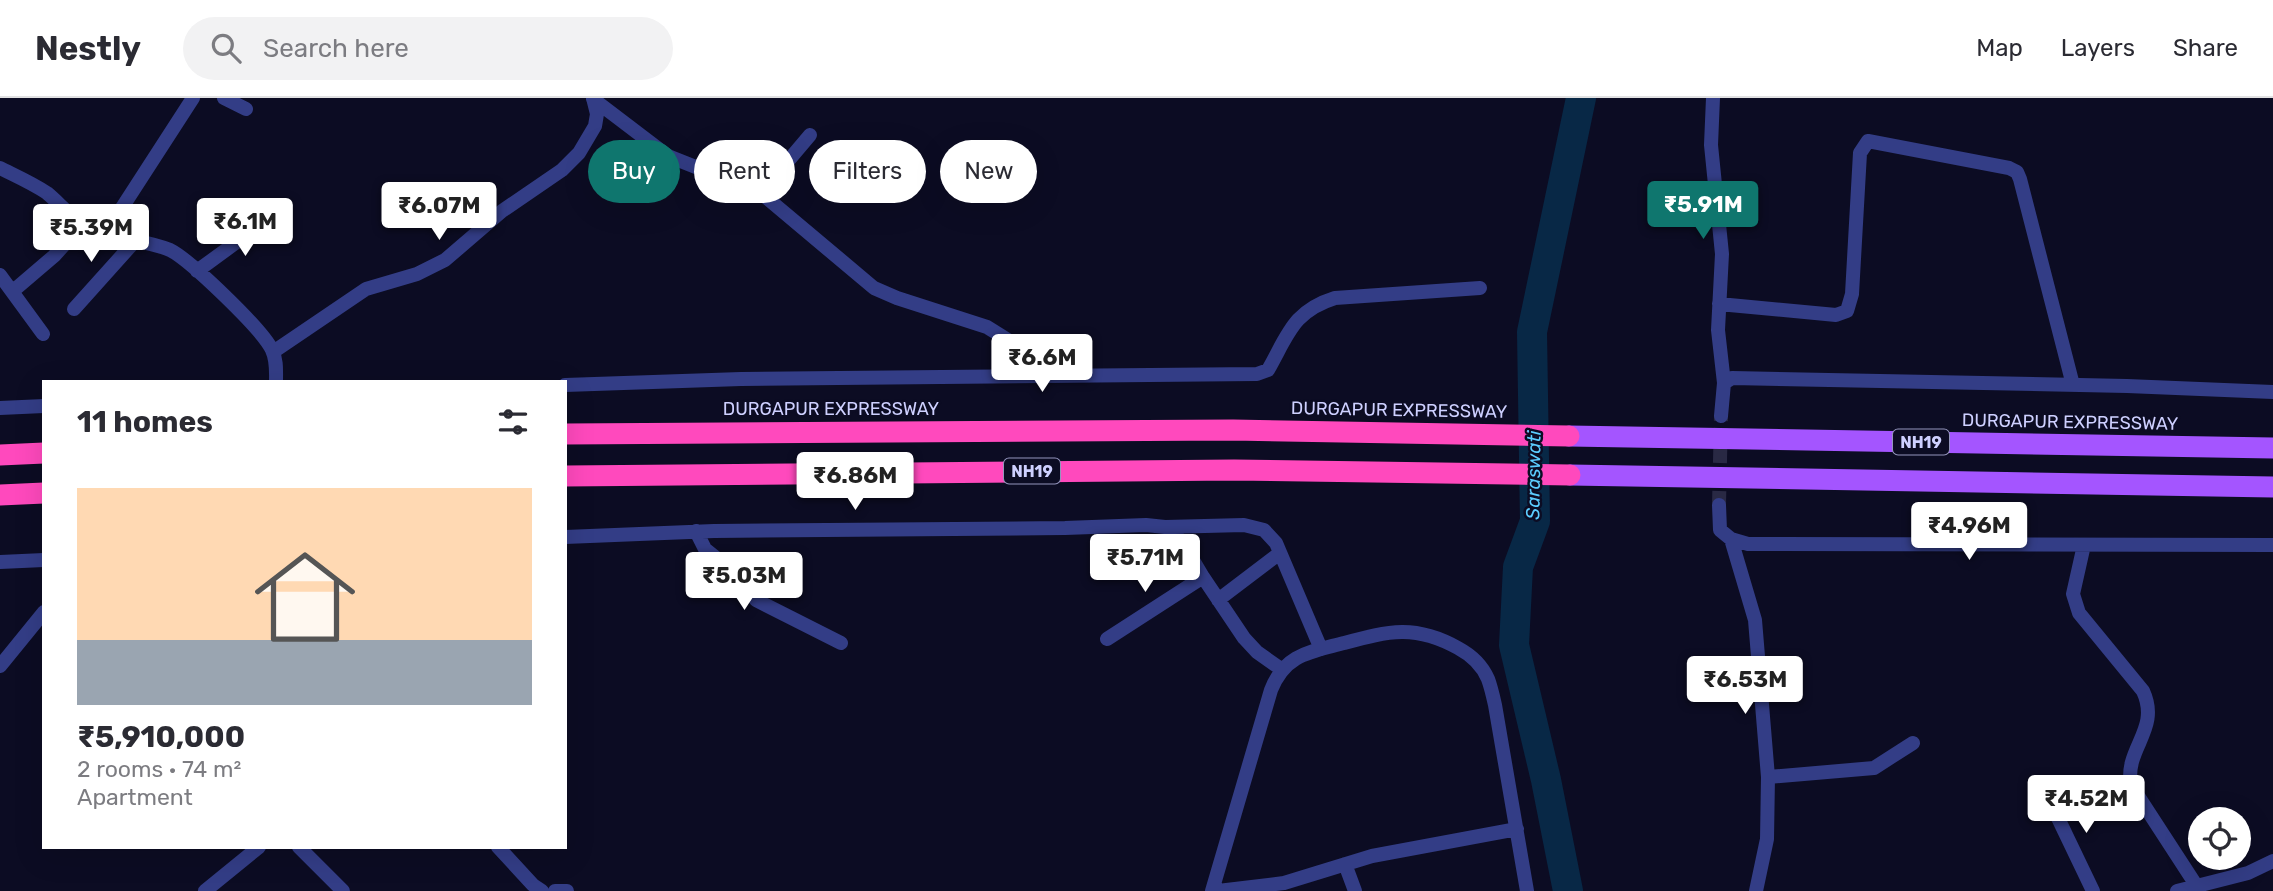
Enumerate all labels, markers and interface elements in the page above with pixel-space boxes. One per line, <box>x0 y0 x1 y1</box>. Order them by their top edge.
search box <box>183 17 673 80</box>
text: Nestly <box>35 29 141 68</box>
icon: search <box>207 29 245 67</box>
text: Search here <box>263 33 409 64</box>
text: Map <box>1976 34 2023 62</box>
text: Layers <box>2061 34 2135 62</box>
text: Share <box>2173 34 2238 62</box>
chip: Buy <box>588 140 680 203</box>
chip: Rent <box>694 140 795 203</box>
chip: Filters <box>809 140 926 203</box>
chip: New <box>940 140 1037 203</box>
pin: ₹5.91M <box>1646 181 1760 241</box>
pin: ₹6.07M <box>382 183 496 242</box>
text: ₹5.91M <box>1663 190 1743 218</box>
text: ₹6.07M <box>397 191 481 219</box>
pin: ₹6.1M <box>196 198 294 258</box>
pin: ₹5.39M <box>34 204 148 264</box>
text: ₹6.1M <box>213 207 277 235</box>
text: ₹5.39M <box>49 213 133 241</box>
pin: ₹6.6M <box>993 334 1091 394</box>
text: ₹6.6M <box>1007 343 1077 371</box>
street label: DURGAPUR EXPRESSWAY <box>1291 397 1508 423</box>
street label: DURGAPUR EXPRESSWAY <box>723 398 940 420</box>
icon: filters <box>494 403 532 441</box>
text: 11 homes <box>77 404 213 440</box>
street label: DURGAPUR EXPRESSWAY <box>1962 409 2179 435</box>
water label: Saraswati <box>1521 430 1546 520</box>
road number: NH19 <box>1893 430 1949 454</box>
pin: ₹6.86M <box>798 452 912 512</box>
road number: NH19 <box>1004 458 1060 484</box>
text: ₹6.86M <box>813 461 897 489</box>
pin: ₹4.96M <box>1912 503 2026 562</box>
text: ₹4.96M <box>1927 511 2011 539</box>
icon: home <box>242 534 368 660</box>
pin: ₹5.71M <box>1088 534 1202 594</box>
text: ₹5.71M <box>1106 543 1184 571</box>
pin: ₹5.03M <box>687 552 801 612</box>
text: ₹5.03M <box>702 561 786 589</box>
pin: ₹6.53M <box>1688 656 1802 716</box>
text: ₹6.53M <box>1703 665 1787 693</box>
text: ₹5,910,000 <box>77 719 245 755</box>
text: 2 rooms · 74 m² <box>77 755 241 783</box>
pin: ₹4.52M <box>2029 776 2143 835</box>
text: Apartment <box>77 783 193 811</box>
text: ₹4.52M <box>2044 784 2128 812</box>
map controls <box>2188 807 2251 870</box>
button: locate <box>2188 807 2251 870</box>

